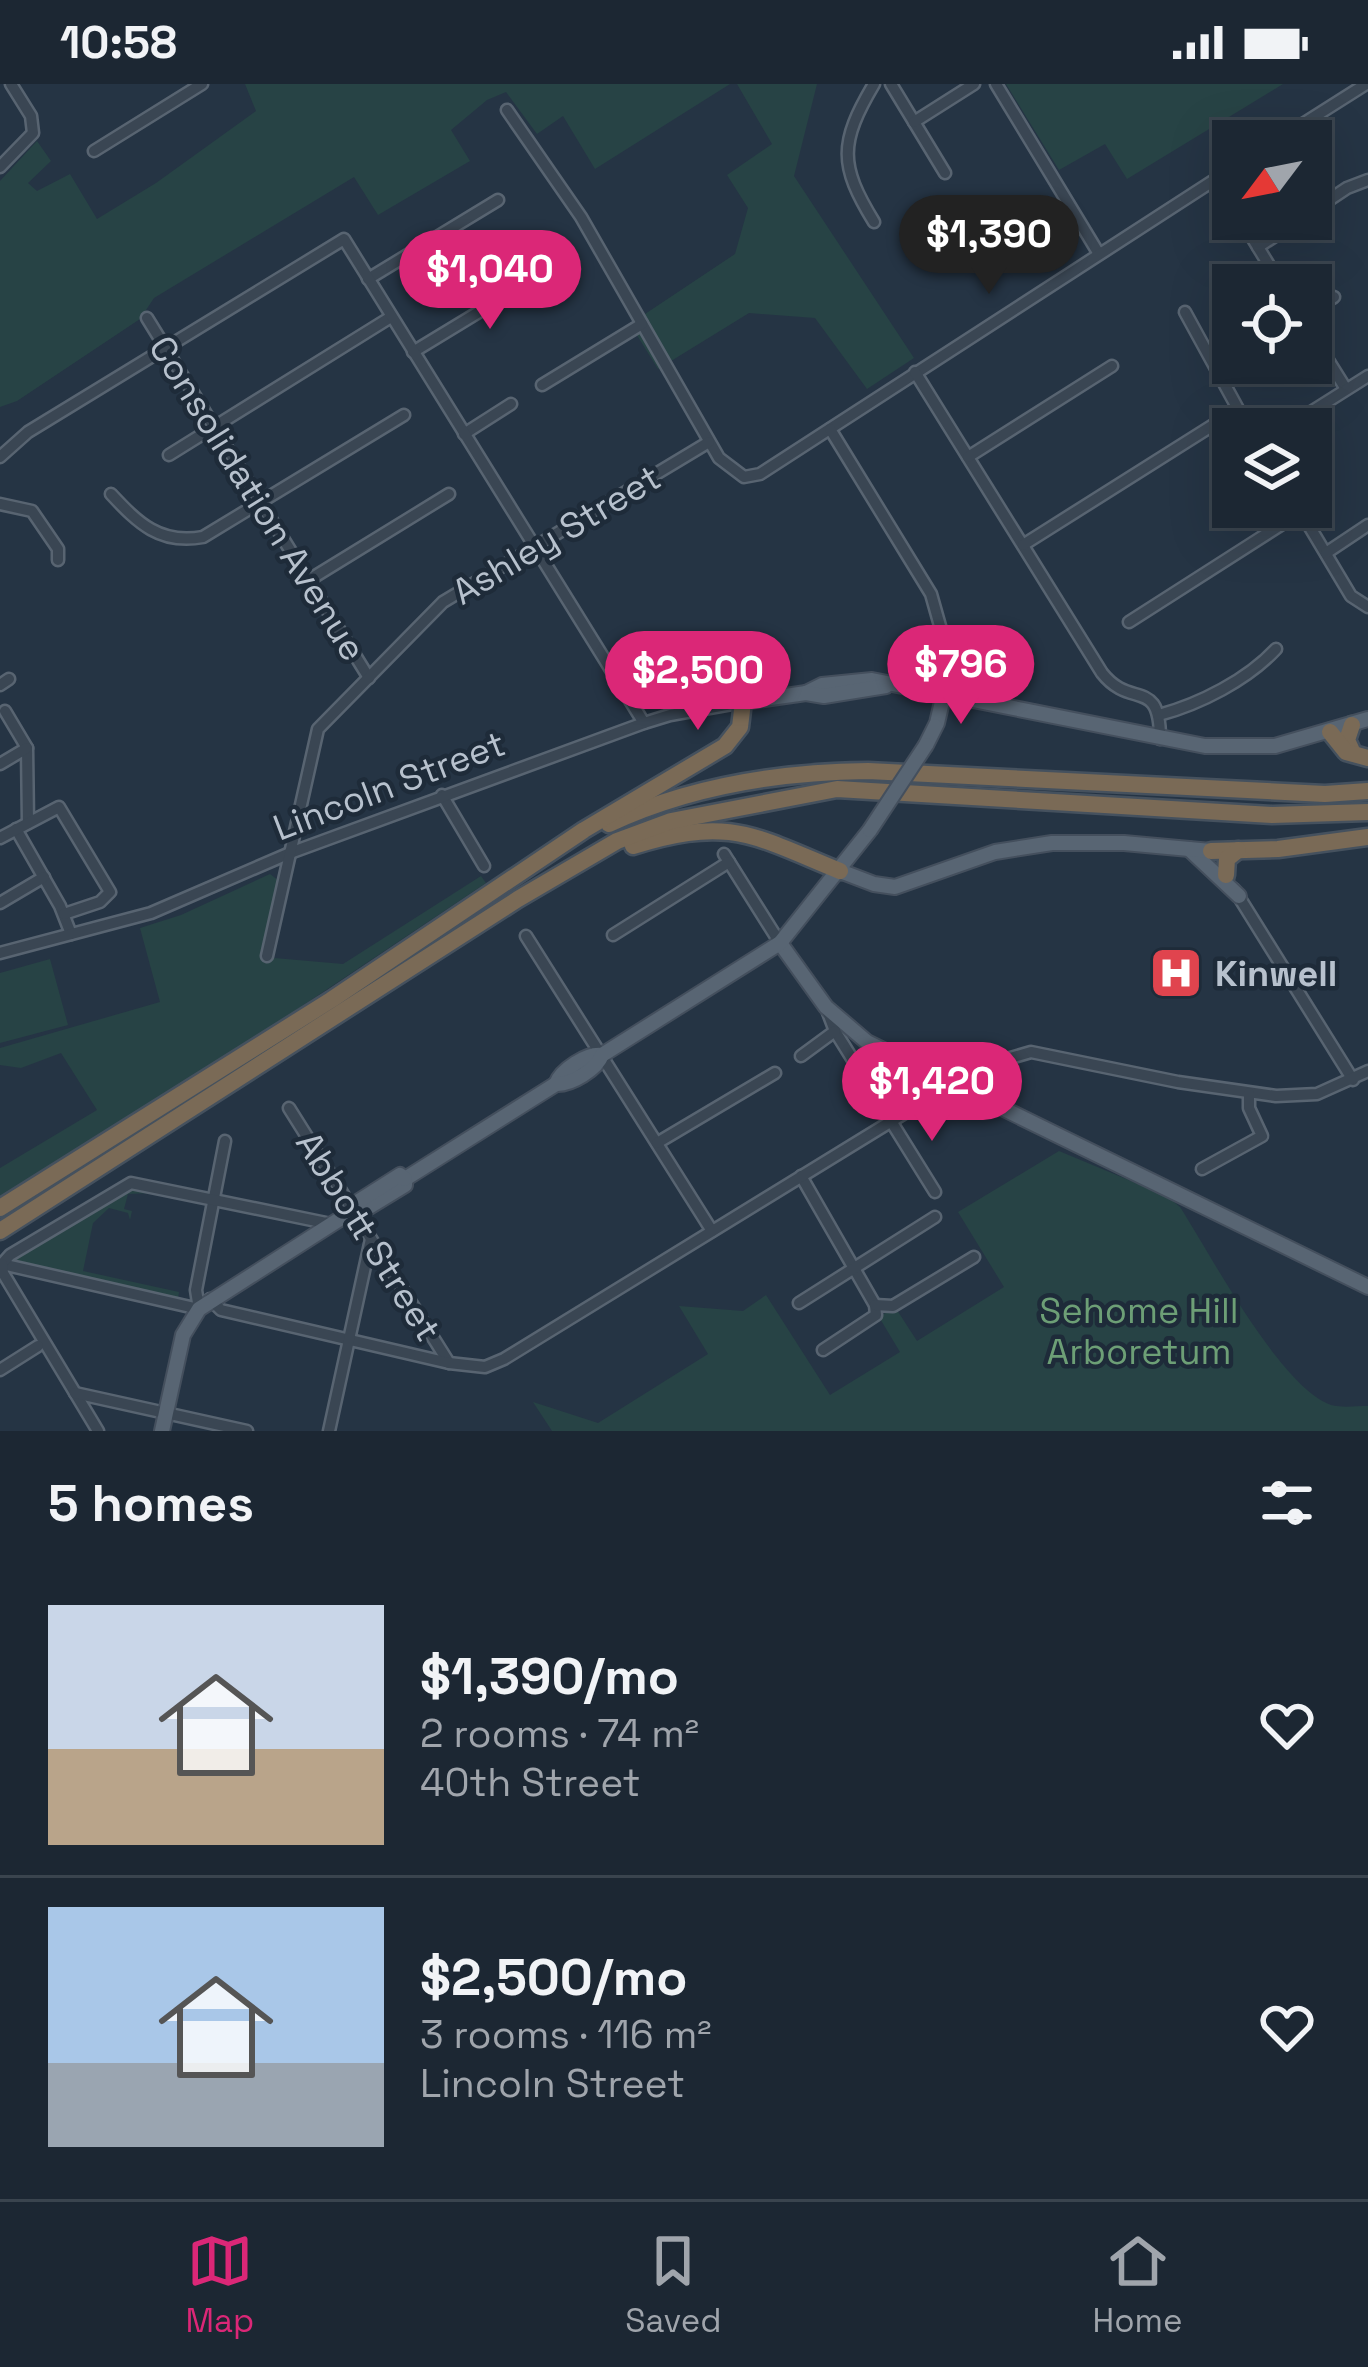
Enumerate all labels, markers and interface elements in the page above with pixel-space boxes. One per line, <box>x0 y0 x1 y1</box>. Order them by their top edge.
text: 10:58 <box>60 14 177 71</box>
north arrow <box>1212 120 1332 240</box>
map controls <box>1212 120 1332 528</box>
pin: $1,390 <box>891 195 1087 297</box>
text: $1,390 <box>926 209 1052 258</box>
pin: $1,040 <box>392 230 588 332</box>
text: $1,040 <box>426 244 554 293</box>
button: locate <box>1212 264 1332 384</box>
street label: Consolidation Avenue <box>138 327 376 670</box>
button: layers <box>1212 408 1332 528</box>
street label: Ashley Street <box>444 455 669 615</box>
pin: $796 <box>890 625 1032 727</box>
pin: $2,500 <box>600 631 796 733</box>
text: $796 <box>914 639 1008 688</box>
text: $2,500 <box>632 645 764 694</box>
street label: Lincoln Street <box>267 721 512 851</box>
hospital icon: Kinwell <box>1148 945 1204 1001</box>
place label: Kinwell <box>1215 951 1337 997</box>
pin: $1,420 <box>834 1042 1030 1144</box>
text: $1,420 <box>869 1056 995 1105</box>
street label: Abbott Street <box>285 1123 451 1350</box>
park label: Sehome Hill Arboretum <box>1039 1288 1239 1375</box>
icon: filters <box>1254 1470 1320 1536</box>
text: 5 homes <box>48 1471 254 1536</box>
text: $1,390/mo <box>420 1644 679 1709</box>
icon: home <box>144 1653 288 1797</box>
icon: heart <box>1254 1692 1320 1758</box>
text: 2 rooms · 74 m² <box>420 1709 699 1758</box>
text: 40th Street <box>420 1758 640 1807</box>
text: $2,500/mo <box>420 1945 687 2010</box>
icon: home <box>144 1955 288 2099</box>
icon: heart <box>1254 1994 1320 2060</box>
text: 3 rooms · 116 m² <box>420 2010 712 2059</box>
text: Lincoln Street <box>420 2059 685 2108</box>
tab: Map <box>186 2228 254 2342</box>
tab: Saved <box>625 2228 722 2342</box>
tab: Home <box>1093 2228 1182 2342</box>

